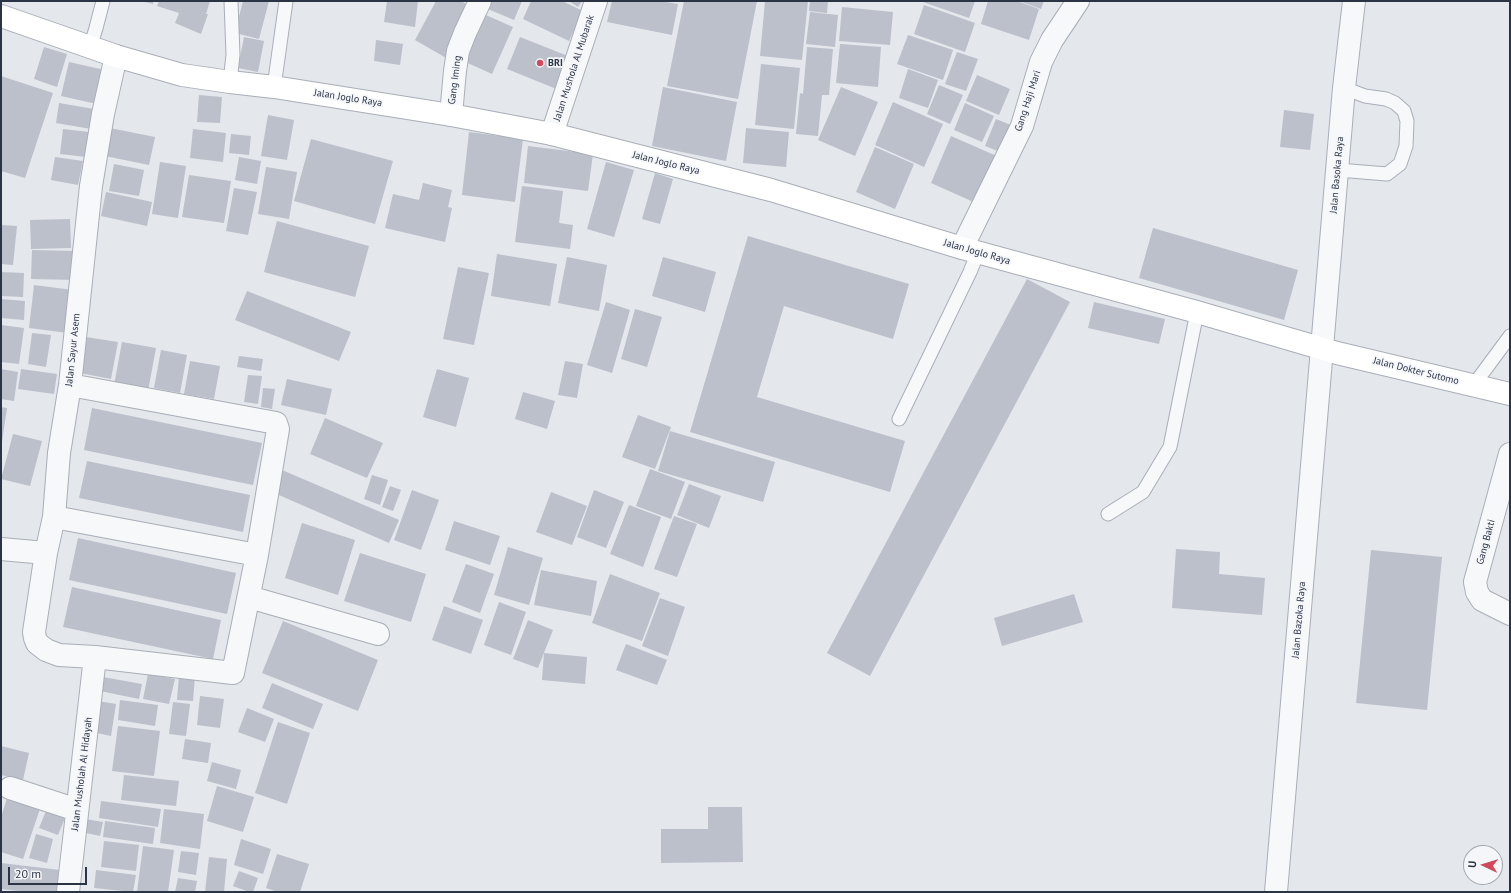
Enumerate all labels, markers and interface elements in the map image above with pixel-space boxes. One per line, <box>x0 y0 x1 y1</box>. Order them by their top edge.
street label: Jalan Mushola Al Mubarak <box>551 13 597 123</box>
street label: Gang Iming <box>446 55 464 105</box>
place label: BRI <box>548 57 563 69</box>
marker: BRI <box>535 58 545 68</box>
street label: Gang Haji Mari <box>1013 69 1043 133</box>
street label: Jalan Joglo Raya <box>313 87 383 109</box>
street label: Jalan Basoka Raya <box>1328 136 1346 214</box>
street label: Jalan Joglo Raya <box>631 149 701 177</box>
street label: Jalan Joglo Raya <box>942 237 1012 267</box>
street label: Jalan Sayur Asem <box>63 313 83 387</box>
street label: Jalan Dokter Sutomo <box>1372 355 1460 387</box>
street label: Gang Bakti <box>1474 518 1498 566</box>
street label: Jalan Bazoka Raya <box>1290 581 1308 659</box>
street label: Jalan Musholah Al Hidayah <box>69 716 95 832</box>
north arrow <box>1463 845 1503 885</box>
scale bar <box>10 859 89 885</box>
text: U <box>1465 860 1479 868</box>
text: 20 m <box>15 866 41 881</box>

